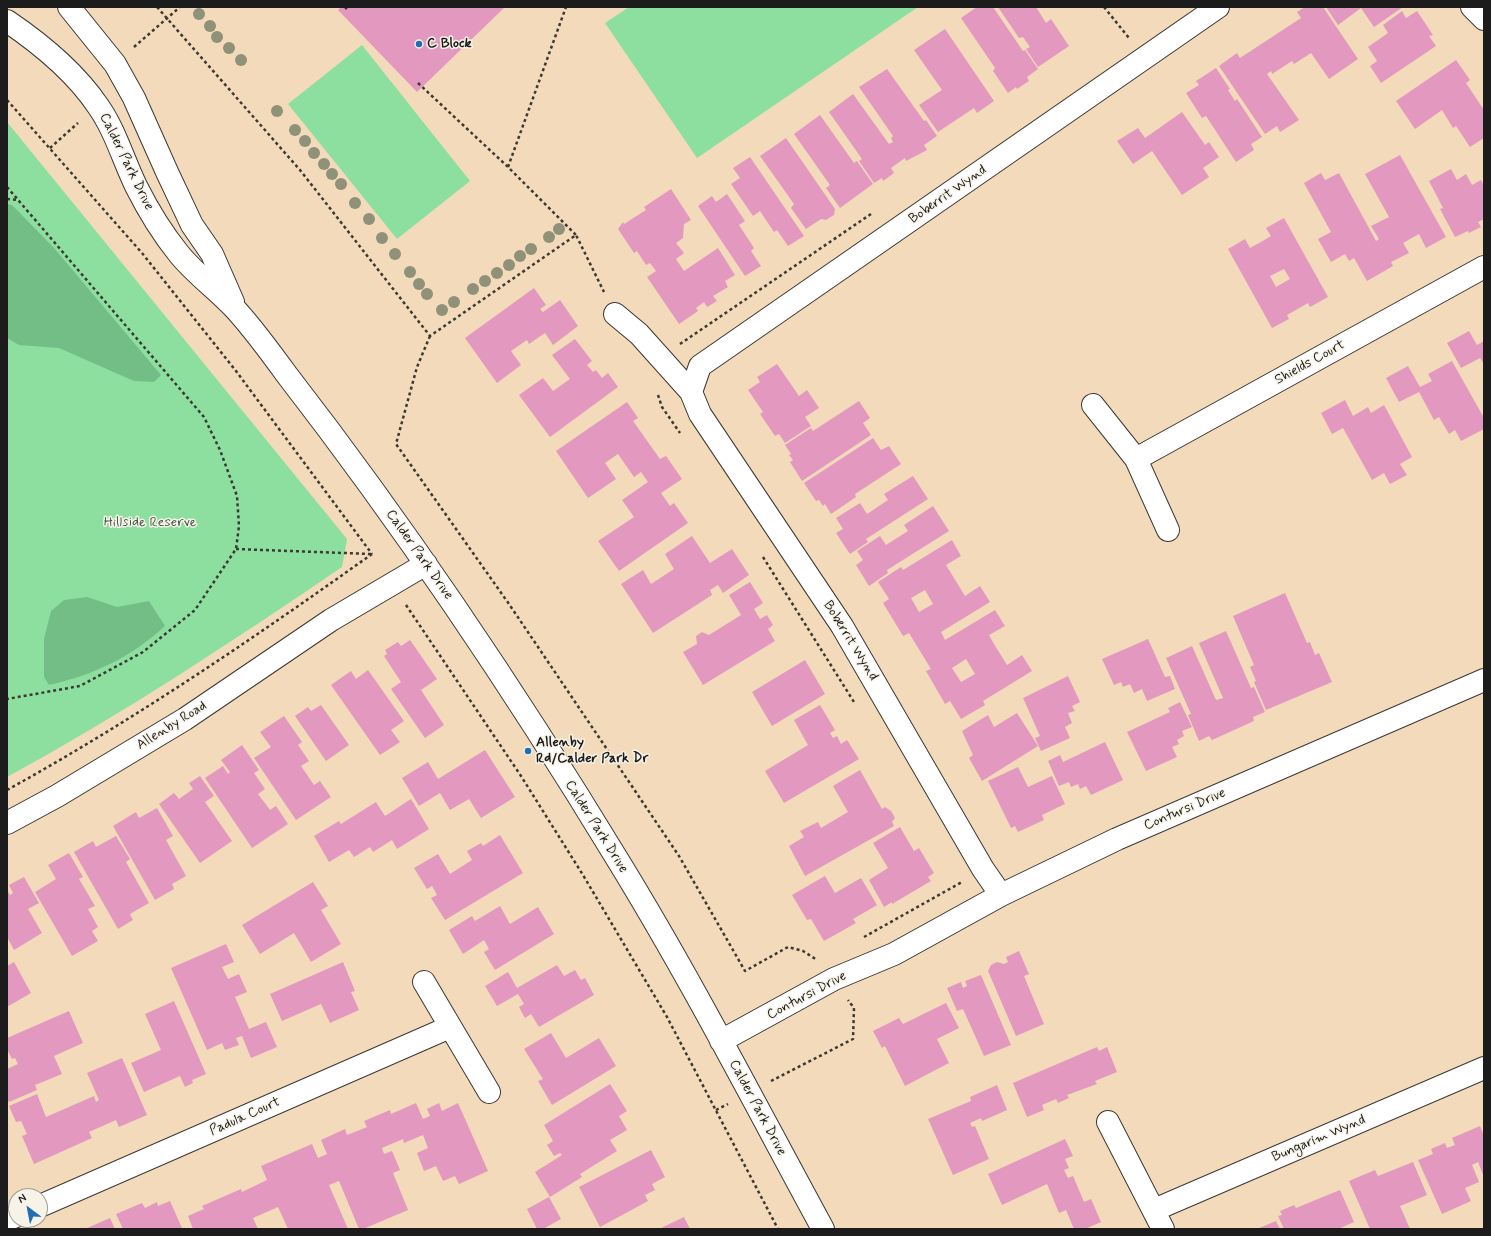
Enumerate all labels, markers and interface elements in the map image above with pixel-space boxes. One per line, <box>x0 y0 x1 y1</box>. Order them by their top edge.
place label: C Block <box>427 36 472 52</box>
marker: C Block <box>414 39 424 49</box>
street label: Calder Park Drive <box>95 111 157 213</box>
street label: Boberrit Wynd <box>906 162 990 228</box>
street label: Shields Court <box>1272 337 1348 389</box>
street label: Calder Park Drive <box>382 507 456 603</box>
park label: Hillside Reserve <box>104 515 196 531</box>
street label: Boberrit Wynd <box>819 598 881 684</box>
street label: Allenby Road <box>134 698 210 754</box>
place label: Allenby Rd/Calder Park Dr <box>536 735 648 768</box>
marker: Allenby Rd/Calder Park Dr <box>523 746 533 756</box>
street label: Calder Park Drive <box>561 777 631 877</box>
street label: Contursi Drive <box>1141 785 1229 835</box>
street label: Contursi Drive <box>764 968 850 1024</box>
street label: Calder Park Drive <box>725 1057 789 1159</box>
street label: Padula Court <box>207 1094 283 1140</box>
street label: Bungarim Wynd <box>1270 1112 1368 1166</box>
north arrow <box>8 1188 48 1228</box>
text: N <box>15 1191 29 1207</box>

